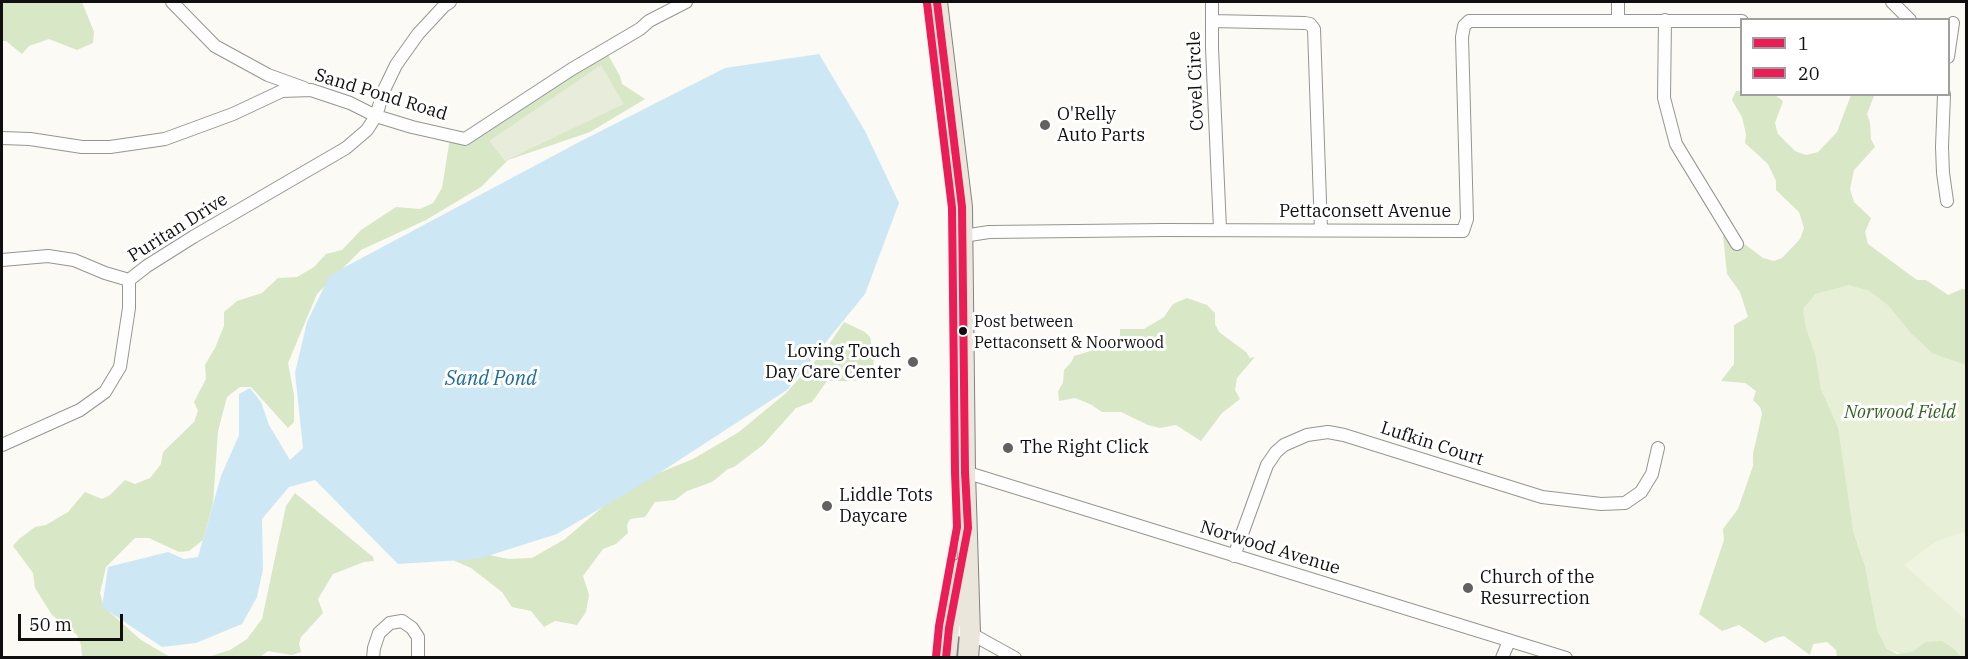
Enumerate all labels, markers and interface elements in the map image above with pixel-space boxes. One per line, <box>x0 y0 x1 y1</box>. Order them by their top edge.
legend <box>1740 18 1950 96</box>
street label: Covel Circle <box>1183 31 1209 131</box>
text: 1 <box>1798 32 1809 55</box>
text: 20 <box>1798 62 1820 85</box>
street label: Sand Pond Road <box>312 65 450 125</box>
place label: O'Relly Auto Parts <box>1057 104 1145 146</box>
marker: O'Relly Auto Parts <box>1038 118 1052 132</box>
street label: Puritan Drive <box>124 189 232 267</box>
street label: Pettaconsett Avenue <box>1279 201 1451 223</box>
place label: Post between Pettaconsett & Noorwood <box>974 312 1164 350</box>
marker: Post between Pettaconsett & Noorwood <box>957 325 969 337</box>
place label: Loving Touch Day Care Center <box>765 341 901 384</box>
marker: Loving Touch Day Care Center <box>906 355 920 369</box>
water label: Sand Pond <box>445 367 537 391</box>
park label: Norwood Field <box>1844 402 1956 424</box>
street label: Lufkin Court <box>1378 417 1486 471</box>
place label: The Right Click <box>1020 437 1149 459</box>
marker: The Right Click <box>1001 441 1015 455</box>
place label: Liddle Tots Daycare <box>839 485 933 528</box>
marker: Liddle Tots Daycare <box>820 499 834 513</box>
street label: Norwood Avenue <box>1197 516 1343 580</box>
place label: Church of the Resurrection <box>1480 567 1594 610</box>
marker: Church of the Resurrection <box>1461 581 1475 595</box>
scale bar <box>21 602 126 640</box>
text: 50 m <box>29 613 72 636</box>

